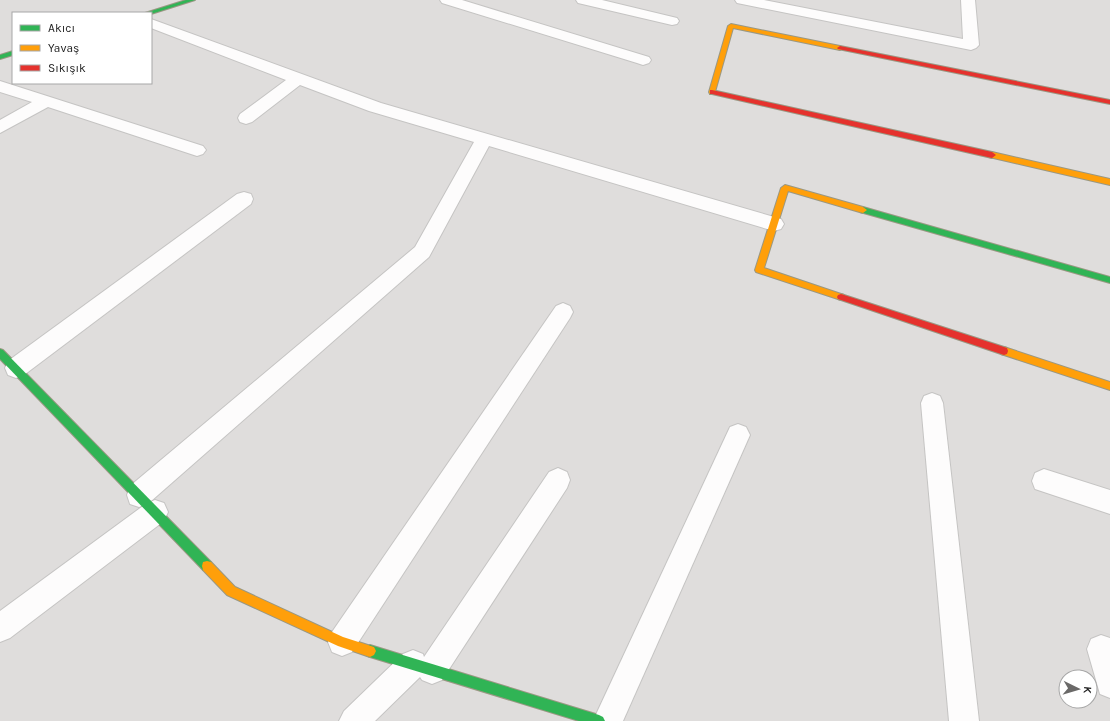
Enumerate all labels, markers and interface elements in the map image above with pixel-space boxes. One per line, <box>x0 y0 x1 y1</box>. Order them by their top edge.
legend <box>12 12 152 84</box>
text: Akıcı <box>48 21 75 35</box>
text: Yavaş <box>48 41 79 55</box>
text: Sıkışık <box>48 61 86 75</box>
north arrow <box>1058 669 1098 709</box>
text: K <box>1081 686 1094 695</box>

